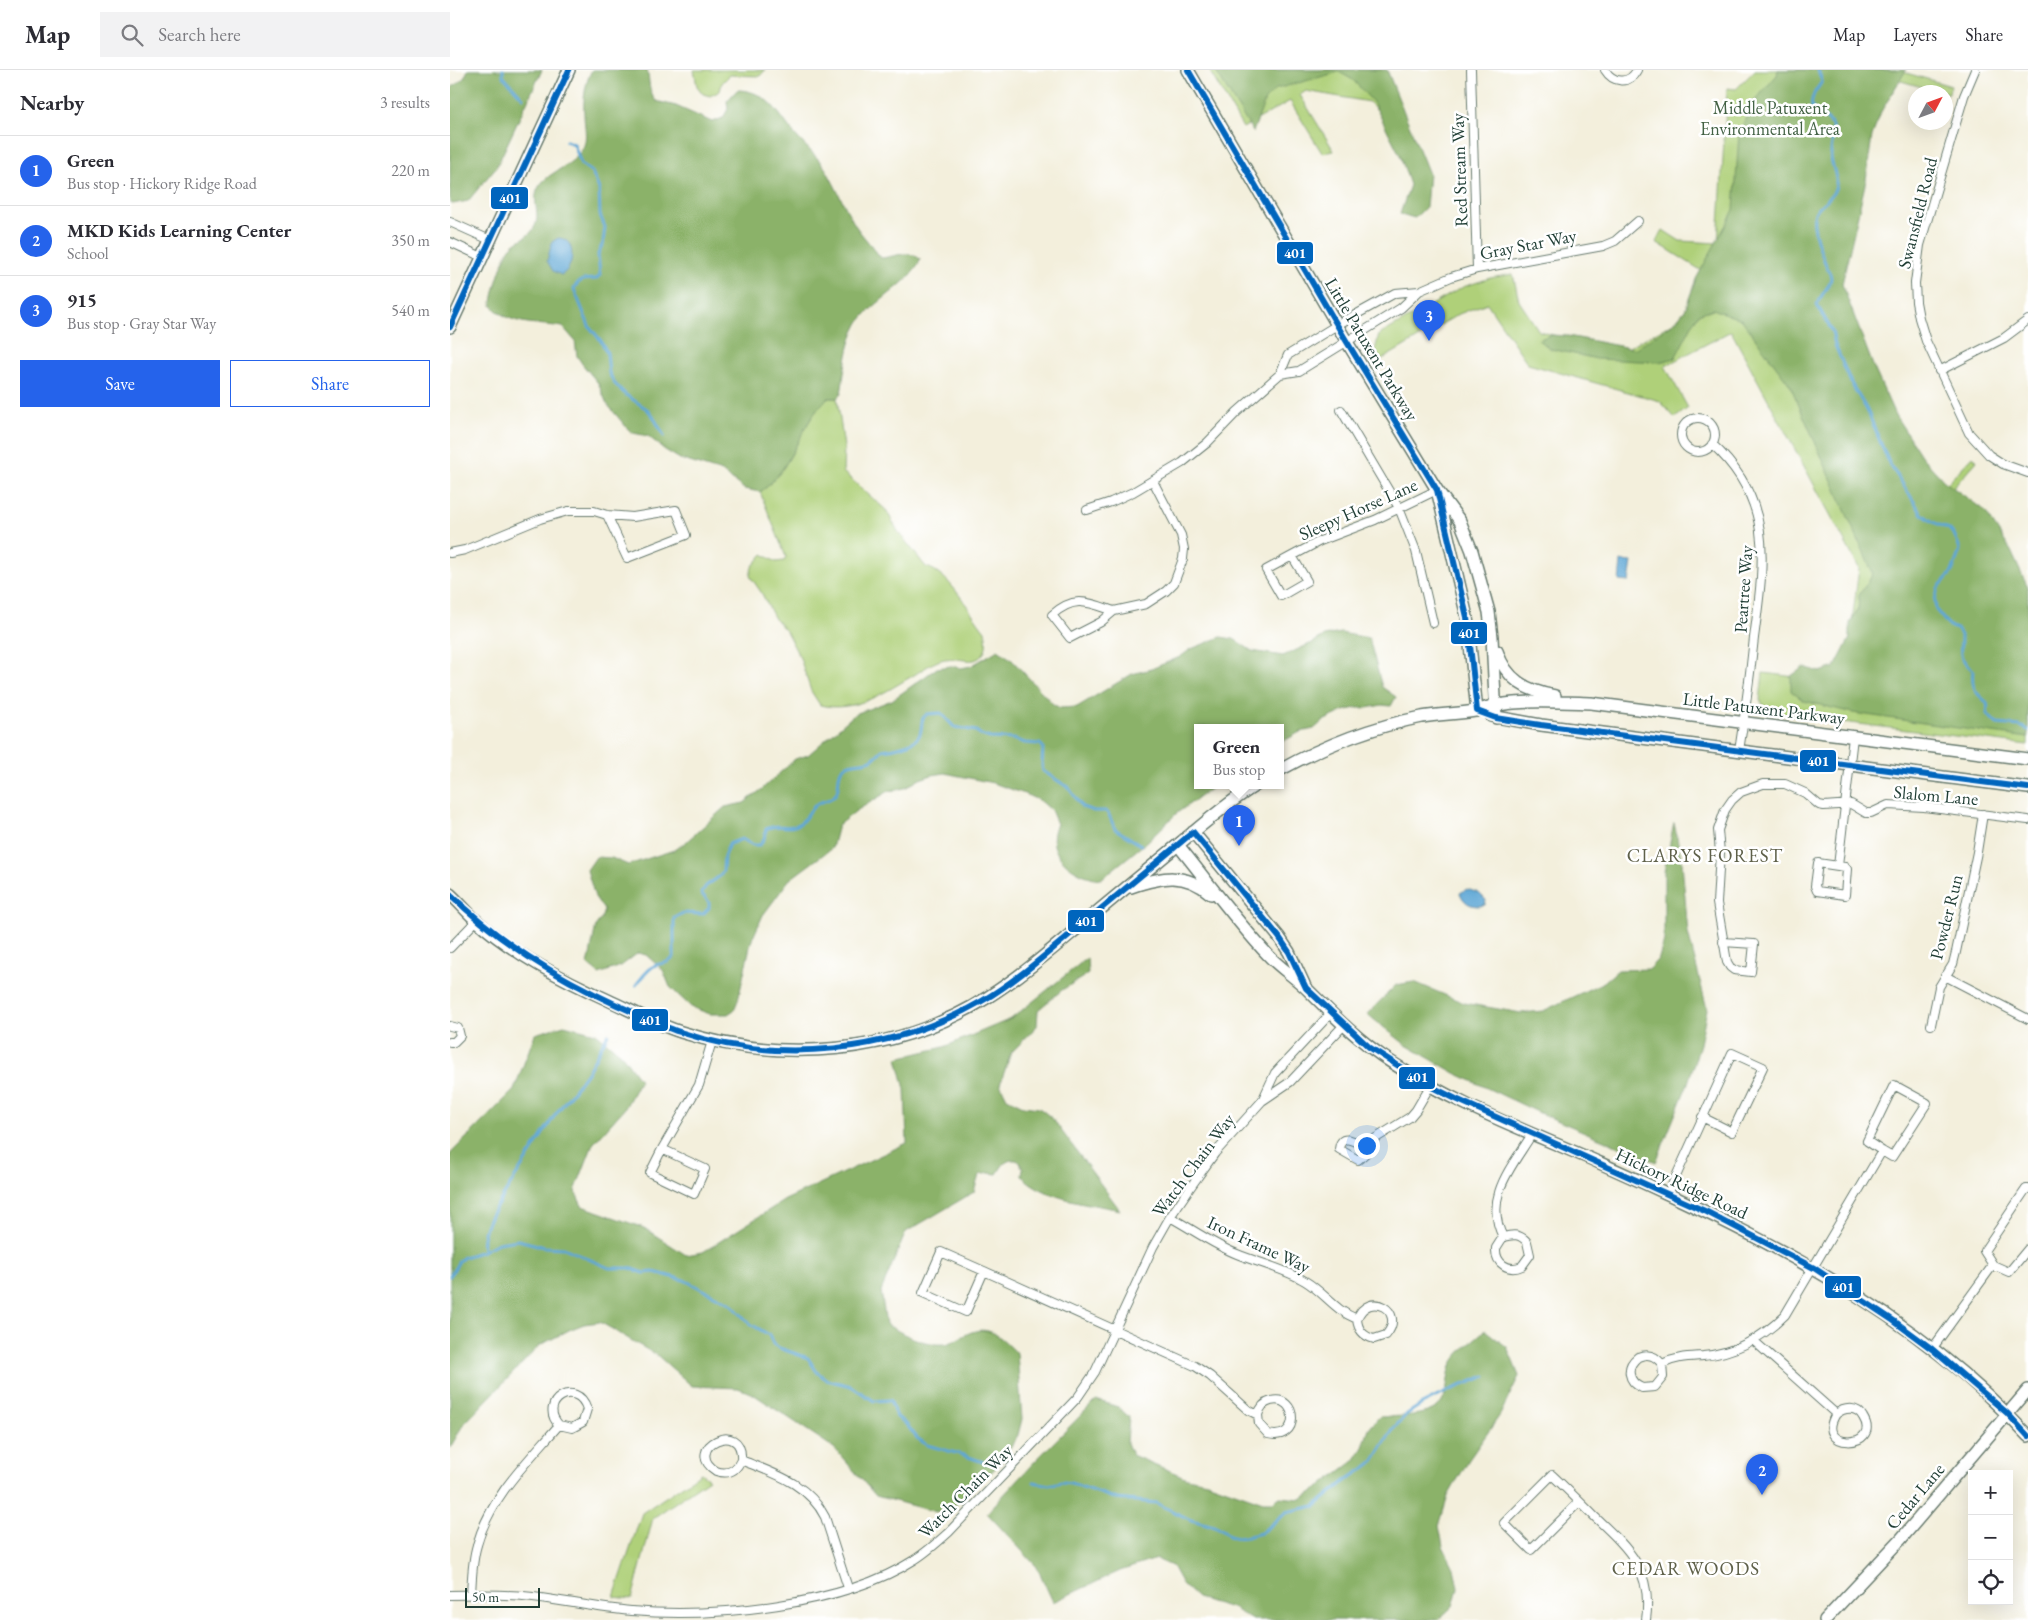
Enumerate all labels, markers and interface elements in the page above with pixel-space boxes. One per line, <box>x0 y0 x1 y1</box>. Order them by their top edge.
search box <box>100 12 450 57</box>
text: Map <box>25 19 70 50</box>
icon: search <box>118 21 146 49</box>
text: Search here <box>158 22 241 47</box>
text: Map <box>1833 23 1865 46</box>
text: Layers <box>1893 23 1937 46</box>
text: Share <box>1965 23 2003 46</box>
north arrow <box>1908 85 1953 130</box>
text: Nearby <box>20 89 84 116</box>
text: 3 results <box>380 92 430 113</box>
park label: Middle Patuxent Environmental Area <box>1700 96 1841 140</box>
street label: Red Stream Way <box>1446 113 1472 227</box>
text: Green <box>67 148 115 173</box>
street label: Swansfield Road <box>1892 154 1942 271</box>
text: 1 <box>32 160 40 181</box>
text: 220 m <box>391 160 430 181</box>
text: Bus stop · Hickory Ridge Road <box>67 173 257 194</box>
line badge: 401 <box>490 186 529 210</box>
text: 401 <box>499 189 521 207</box>
text: MKD Kids Learning Center <box>67 218 291 243</box>
street label: Gray Star Way <box>1478 223 1578 265</box>
text: 2 <box>32 230 40 251</box>
text: 350 m <box>391 230 430 251</box>
line badge: 401 <box>1276 241 1314 265</box>
text: School <box>67 243 109 264</box>
text: 401 <box>1284 244 1306 262</box>
street label: Little Patuxent Parkway <box>1320 273 1424 425</box>
text: 915 <box>67 288 97 313</box>
text: 3 <box>32 300 40 321</box>
text: 540 m <box>391 300 430 321</box>
pin: 3 <box>1413 300 1445 341</box>
text: Bus stop · Gray Star Way <box>67 313 216 334</box>
button: Save <box>20 360 220 407</box>
button: Share <box>230 360 430 407</box>
street label: Sleepy Horse Lane <box>1295 473 1421 545</box>
street label: Peartree Way <box>1728 544 1758 634</box>
line badge: 401 <box>1450 621 1488 645</box>
text: 401 <box>1458 624 1480 642</box>
street label: Little Patuxent Parkway <box>1682 687 1847 729</box>
popup <box>1194 724 1284 789</box>
text: Green <box>1213 734 1260 759</box>
line badge: 401 <box>1799 749 1837 773</box>
text: 401 <box>1807 752 1829 770</box>
text: Bus stop <box>1213 759 1265 780</box>
street label: Slalom Lane <box>1893 780 1979 810</box>
pin: 1 <box>1223 805 1255 846</box>
district label: CLARYS FOREST <box>1627 843 1783 868</box>
street label: Powder Run <box>1924 871 1968 962</box>
line badge: 401 <box>1067 909 1105 933</box>
text: 401 <box>1075 912 1097 930</box>
line badge: 401 <box>631 1008 669 1032</box>
text: 401 <box>639 1011 661 1029</box>
line badge: 401 <box>1398 1066 1436 1090</box>
text: 401 <box>1406 1068 1428 1086</box>
street label: Watch Chain Way <box>1146 1108 1240 1221</box>
your location <box>1354 1133 1380 1159</box>
street label: Hickory Ridge Road <box>1612 1142 1753 1224</box>
street label: Iron Frame Way <box>1204 1210 1314 1278</box>
line badge: 401 <box>1824 1275 1862 1299</box>
text: 401 <box>1832 1278 1854 1296</box>
street label: Watch Chain Way <box>913 1439 1017 1543</box>
pin: 2 <box>1746 1454 1778 1495</box>
street label: Cedar Lane <box>1881 1458 1949 1534</box>
map controls <box>1968 1470 2013 1605</box>
button: + <box>1968 1470 2013 1515</box>
button: − <box>1968 1515 2013 1560</box>
district label: CEDAR WOODS <box>1612 1556 1760 1581</box>
button: locate <box>1968 1560 2013 1605</box>
scale bar <box>465 1585 540 1608</box>
text: 50 m <box>472 1588 499 1606</box>

